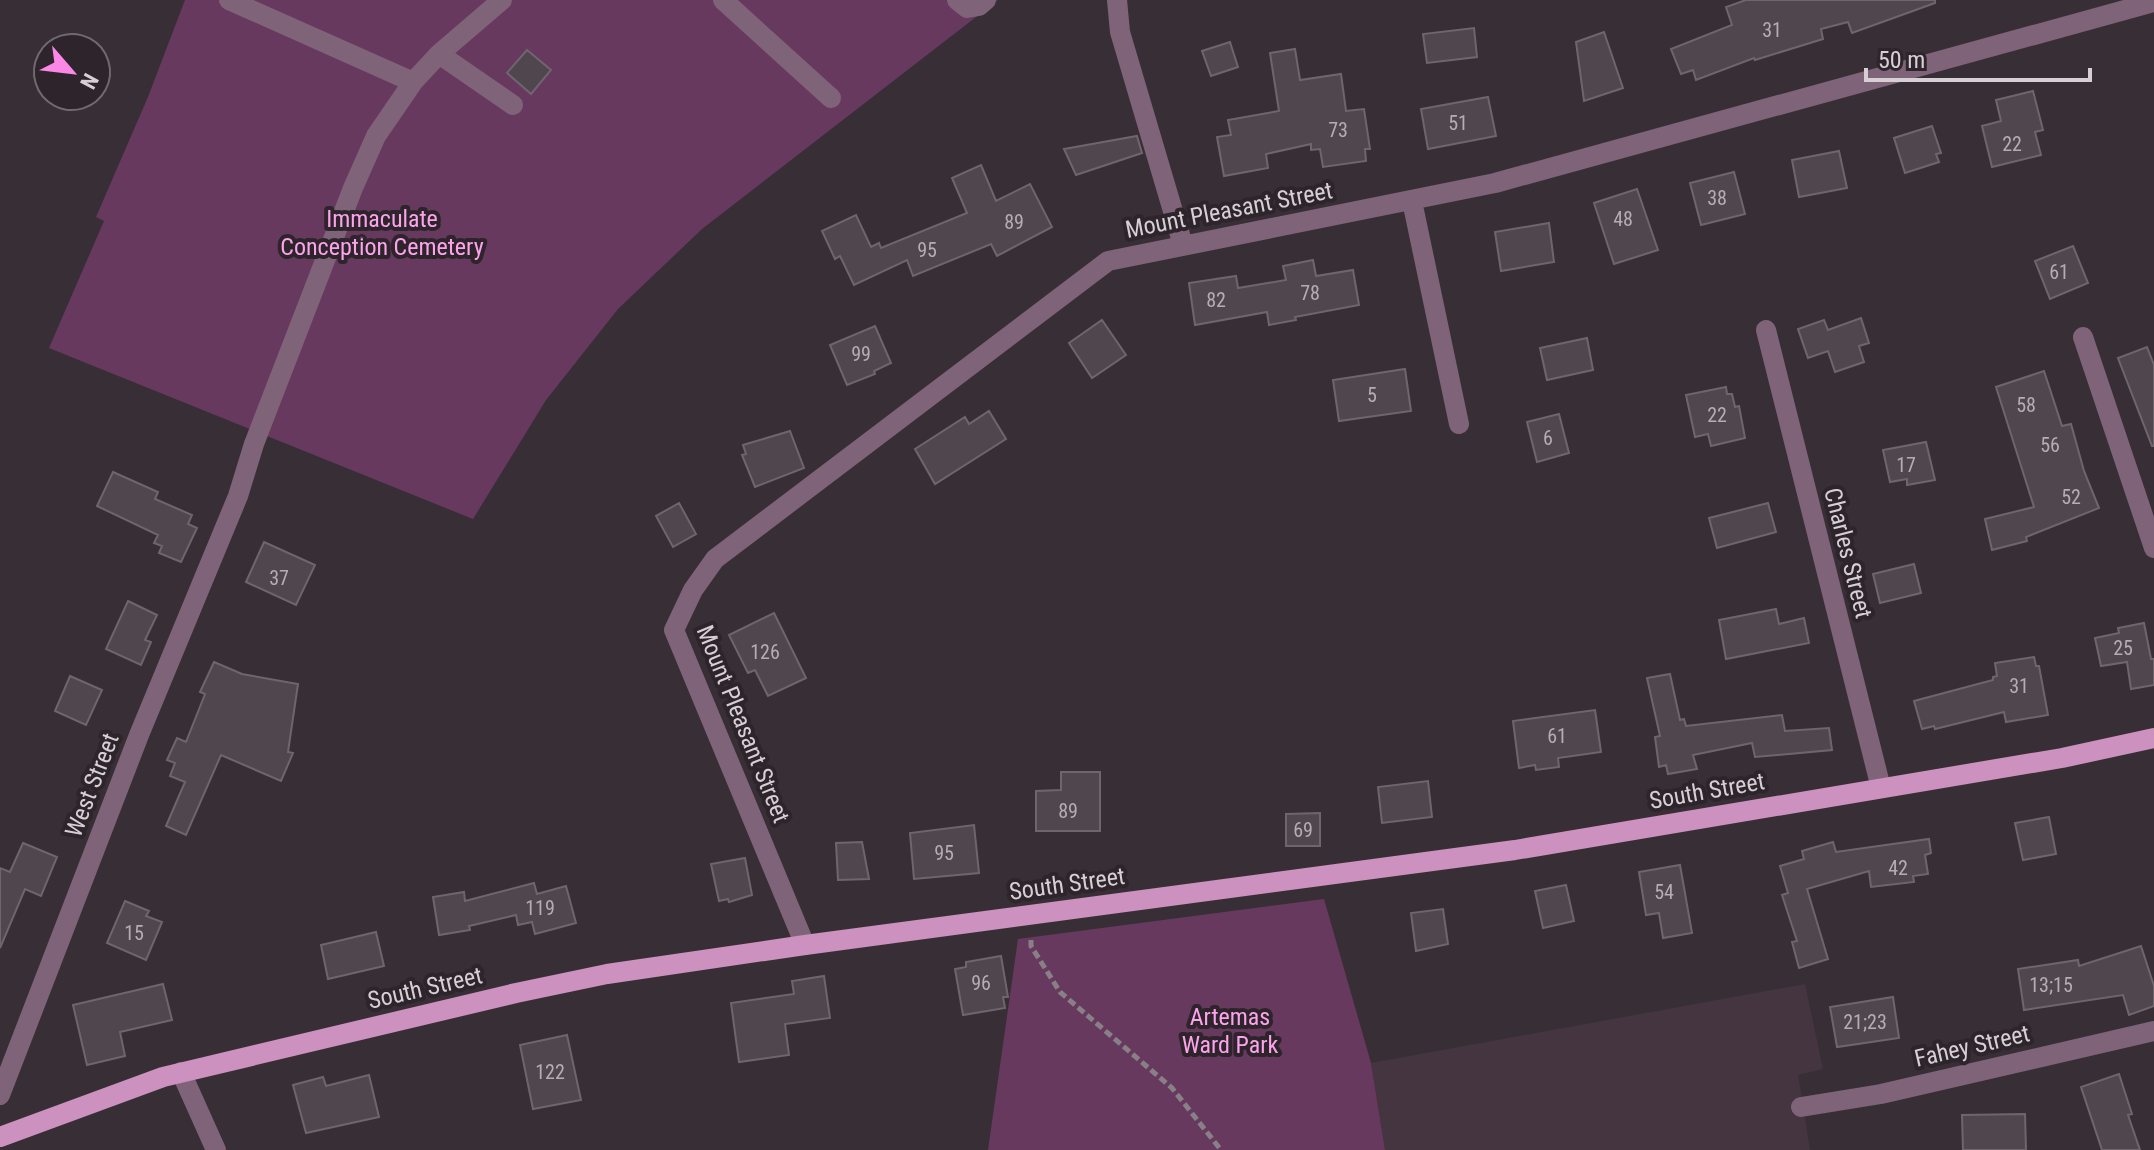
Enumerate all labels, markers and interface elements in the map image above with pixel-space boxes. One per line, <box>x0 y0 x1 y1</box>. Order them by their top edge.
house number: 31 <box>1762 18 1782 42</box>
north arrow <box>32 32 112 112</box>
scale bar <box>1866 32 2090 82</box>
text: 50 m <box>1878 46 1925 74</box>
text: N <box>75 69 103 93</box>
house number: 51 <box>1448 111 1468 135</box>
house number: 73 <box>1328 118 1348 142</box>
house number: 22 <box>2002 132 2022 156</box>
street label: Mount Pleasant Street <box>1123 176 1335 244</box>
house number: 38 <box>1707 186 1727 210</box>
park label: Immaculate Conception Cemetery <box>280 205 484 261</box>
house number: 48 <box>1613 207 1633 231</box>
house number: 89 <box>1004 210 1024 234</box>
house number: 95 <box>917 238 937 262</box>
house number: 61 <box>2049 260 2069 284</box>
house number: 78 <box>1300 281 1320 305</box>
house number: 82 <box>1206 288 1226 312</box>
house number: 99 <box>851 342 871 366</box>
house number: 5 <box>1367 383 1377 407</box>
house number: 58 <box>2016 393 2036 417</box>
house number: 22 <box>1707 403 1727 427</box>
house number: 6 <box>1543 426 1553 450</box>
house number: 56 <box>2040 433 2060 457</box>
house number: 17 <box>1896 453 1916 477</box>
street label: Charles Street <box>1818 485 1878 621</box>
house number: 52 <box>2061 485 2081 509</box>
house number: 37 <box>269 566 289 590</box>
street label: Mount Pleasant Street <box>691 621 795 827</box>
house number: 25 <box>2113 636 2133 660</box>
house number: 126 <box>750 640 780 664</box>
house number: 31 <box>2009 674 2029 698</box>
house number: 61 <box>1547 724 1567 748</box>
street label: West Street <box>59 729 125 841</box>
street label: South Street <box>1647 767 1767 815</box>
house number: 89 <box>1058 799 1078 823</box>
house number: 69 <box>1293 818 1313 842</box>
house number: 95 <box>934 841 954 865</box>
house number: 42 <box>1888 856 1908 880</box>
street label: South Street <box>1007 862 1127 906</box>
house number: 54 <box>1654 880 1674 904</box>
house number: 119 <box>525 896 555 920</box>
house number: 15 <box>124 921 144 945</box>
street label: South Street <box>365 961 485 1015</box>
house number: 96 <box>971 971 991 995</box>
house number: 13;15 <box>2029 973 2073 997</box>
park label: Artemas Ward Park <box>1182 1003 1279 1059</box>
house number: 21;23 <box>1843 1010 1887 1034</box>
street label: Fahey Street <box>1912 1019 2032 1073</box>
house number: 122 <box>535 1060 565 1084</box>

